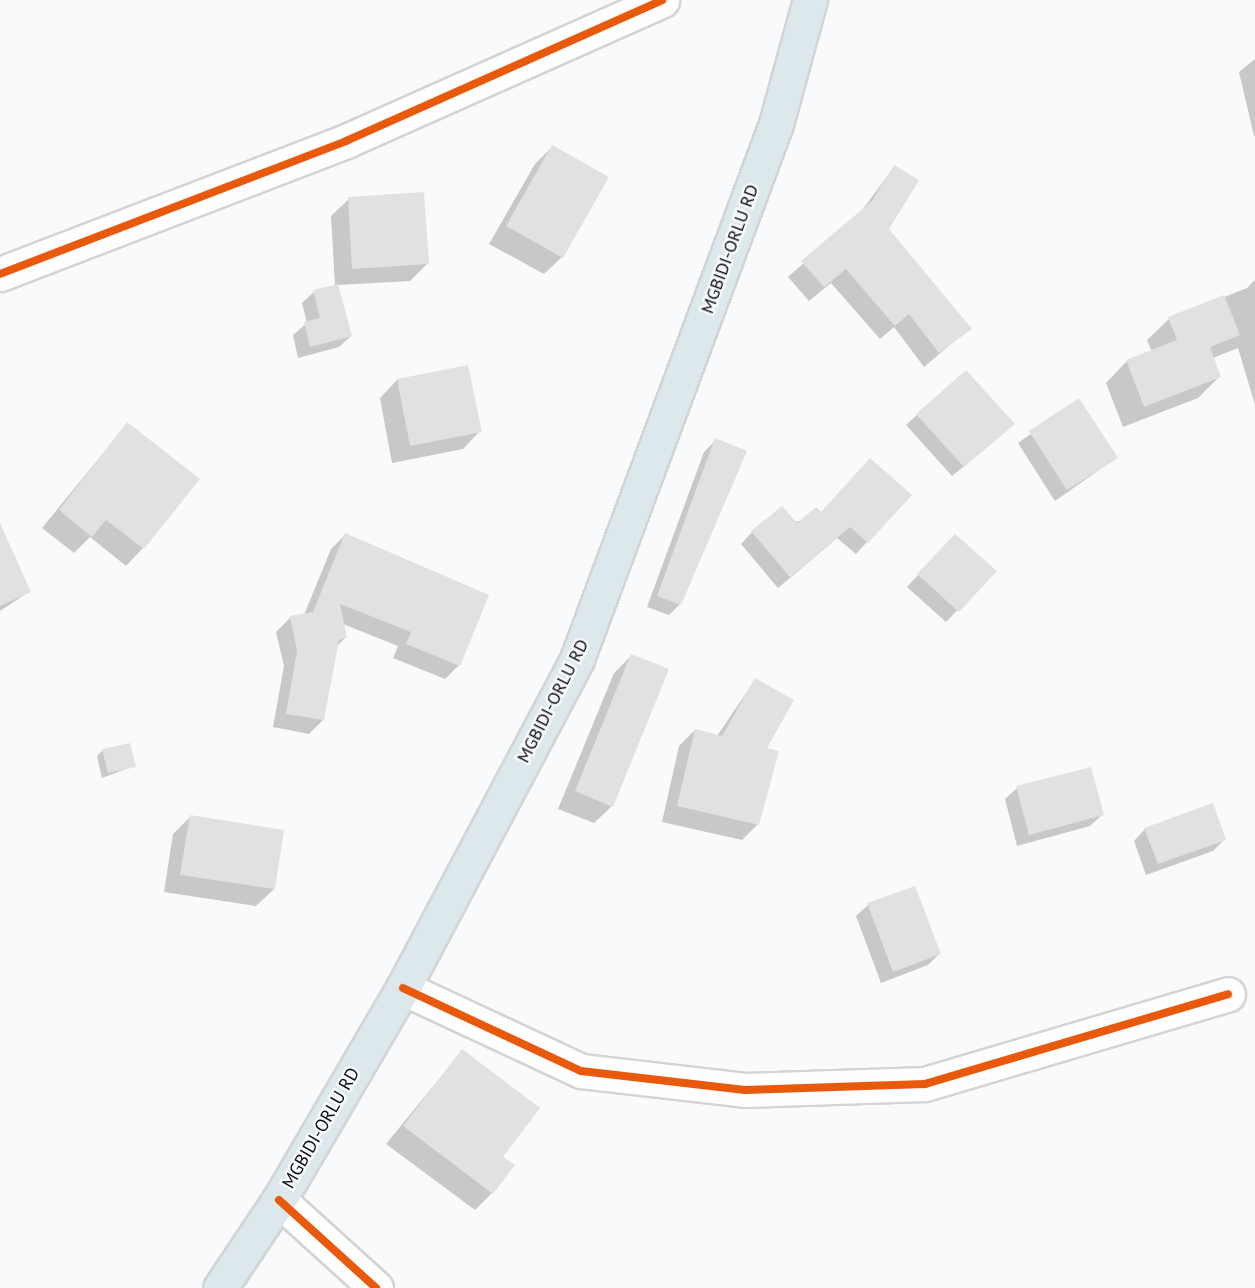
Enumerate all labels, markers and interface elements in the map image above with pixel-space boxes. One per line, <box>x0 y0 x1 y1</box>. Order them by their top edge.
street label: MGBIDI-ORLU RD <box>697 181 763 317</box>
street label: MGBIDI-ORLU RD <box>513 636 593 766</box>
street label: MGBIDI-ORLU RD <box>278 1064 364 1192</box>

